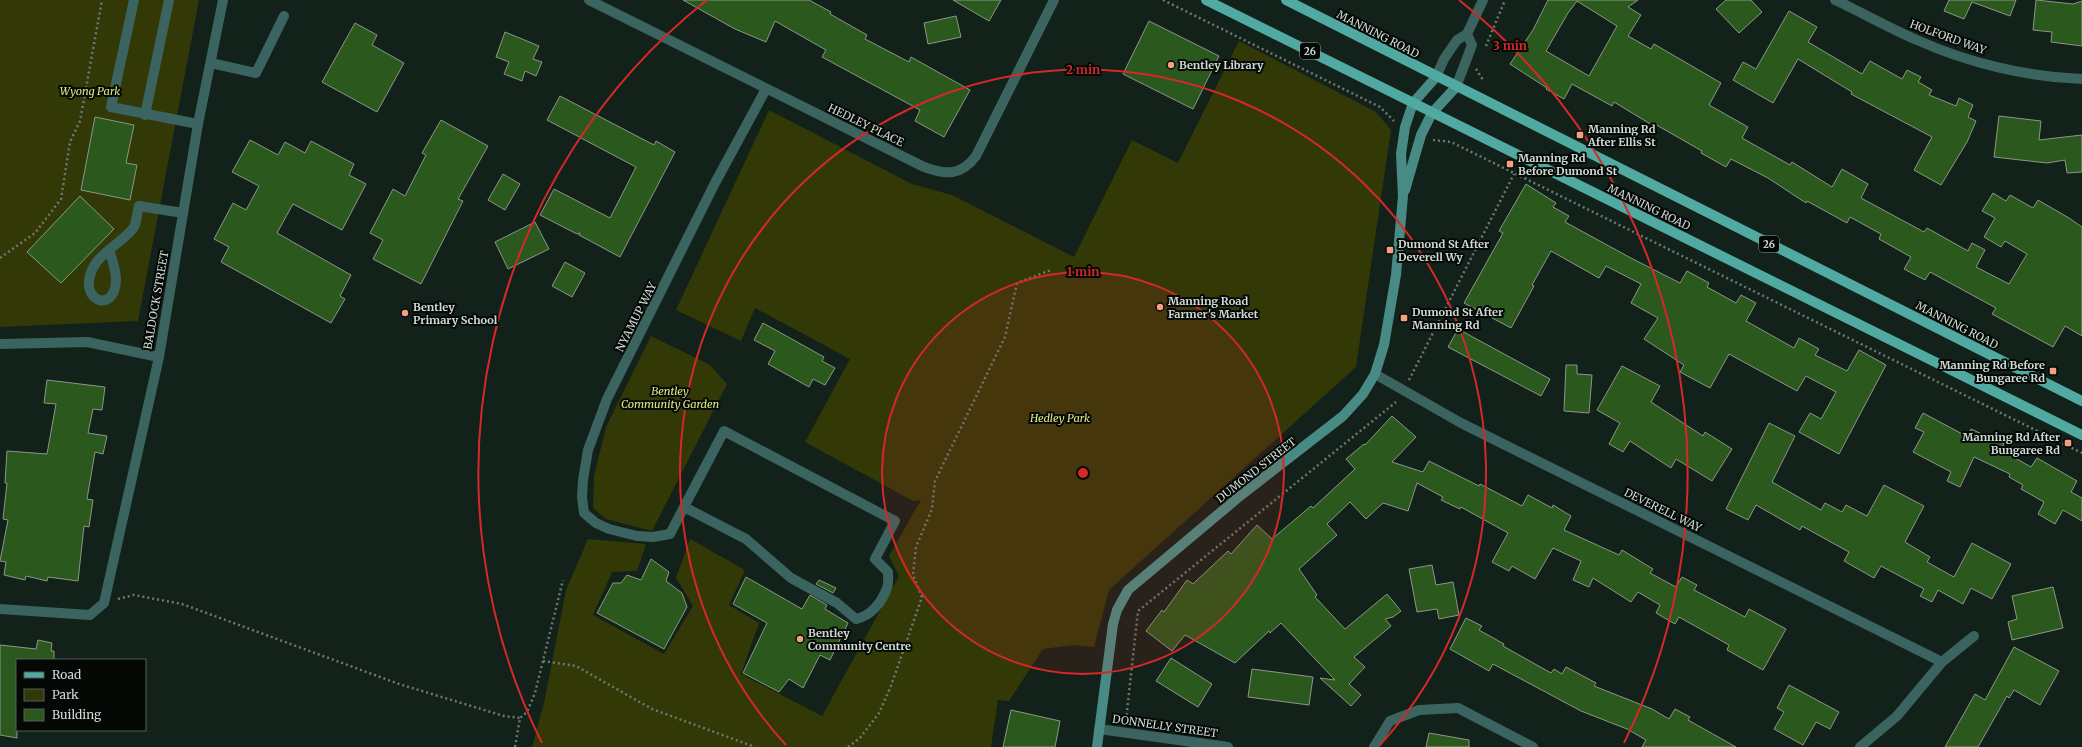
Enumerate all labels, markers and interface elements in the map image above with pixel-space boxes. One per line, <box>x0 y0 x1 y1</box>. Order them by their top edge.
street label: MANNING ROAD <box>1334 7 1422 61</box>
street label: HOLFORD WAY <box>1908 17 1989 58</box>
text: 3 min <box>1493 38 1527 53</box>
road number: 26 <box>1300 43 1320 59</box>
place label: Bentley Library <box>1179 58 1264 72</box>
marker: Bentley Library <box>1166 60 1176 70</box>
text: 2 min <box>1066 62 1100 77</box>
park label: Wyong Park <box>60 84 120 98</box>
street label: HEDLEY PLACE <box>826 101 906 149</box>
place label: Manning Rd After Ellis St <box>1587 122 1656 149</box>
marker: Manning Rd After Ellis St <box>1575 130 1585 140</box>
place label: Manning Rd Before Dumond St <box>1518 151 1618 178</box>
marker: Manning Rd Before Dumond St <box>1505 159 1515 169</box>
street label: MANNING ROAD <box>1605 181 1693 233</box>
road number: 26 <box>1759 236 1779 252</box>
place label: Dumond St After Deverell Wy <box>1398 237 1489 264</box>
marker: Dumond St After Deverell Wy <box>1385 245 1395 255</box>
street label: BALDOCK STREET <box>140 249 172 350</box>
text: 1 min <box>1067 264 1099 279</box>
street label: NYAMUP WAY <box>612 279 660 354</box>
place label: Manning Road Farmer's Market <box>1168 294 1259 321</box>
street label: MANNING ROAD <box>1913 298 2001 352</box>
place label: Bentley Primary School <box>413 300 498 327</box>
marker: Manning Road Farmer's Market <box>1155 302 1165 312</box>
place label: Dumond St After Manning Rd <box>1412 305 1503 332</box>
marker: Bentley Primary School <box>400 308 410 318</box>
marker: Dumond St After Manning Rd <box>1399 313 1409 323</box>
place label: Manning Rd Before Bungaree Rd <box>1939 358 2045 385</box>
marker: Manning Rd Before Bungaree Rd <box>2048 366 2058 376</box>
park label: Bentley Community Garden <box>621 384 719 411</box>
park label: Hedley Park <box>1029 411 1090 425</box>
place label: Manning Rd After Bungaree Rd <box>1962 430 2060 457</box>
street label: DUMOND STREET <box>1213 434 1299 506</box>
marker: Manning Rd After Bungaree Rd <box>2063 438 2073 448</box>
centre of rings <box>1076 466 1090 480</box>
street label: DEVERELL WAY <box>1622 485 1705 535</box>
place label: Bentley Community Centre <box>808 626 911 653</box>
marker: Bentley Community Centre <box>795 634 805 644</box>
legend <box>16 659 146 731</box>
text: Road <box>52 667 81 682</box>
text: Park <box>52 687 79 702</box>
text: Building <box>52 707 102 722</box>
street label: DONNELLY STREET <box>1111 712 1219 740</box>

